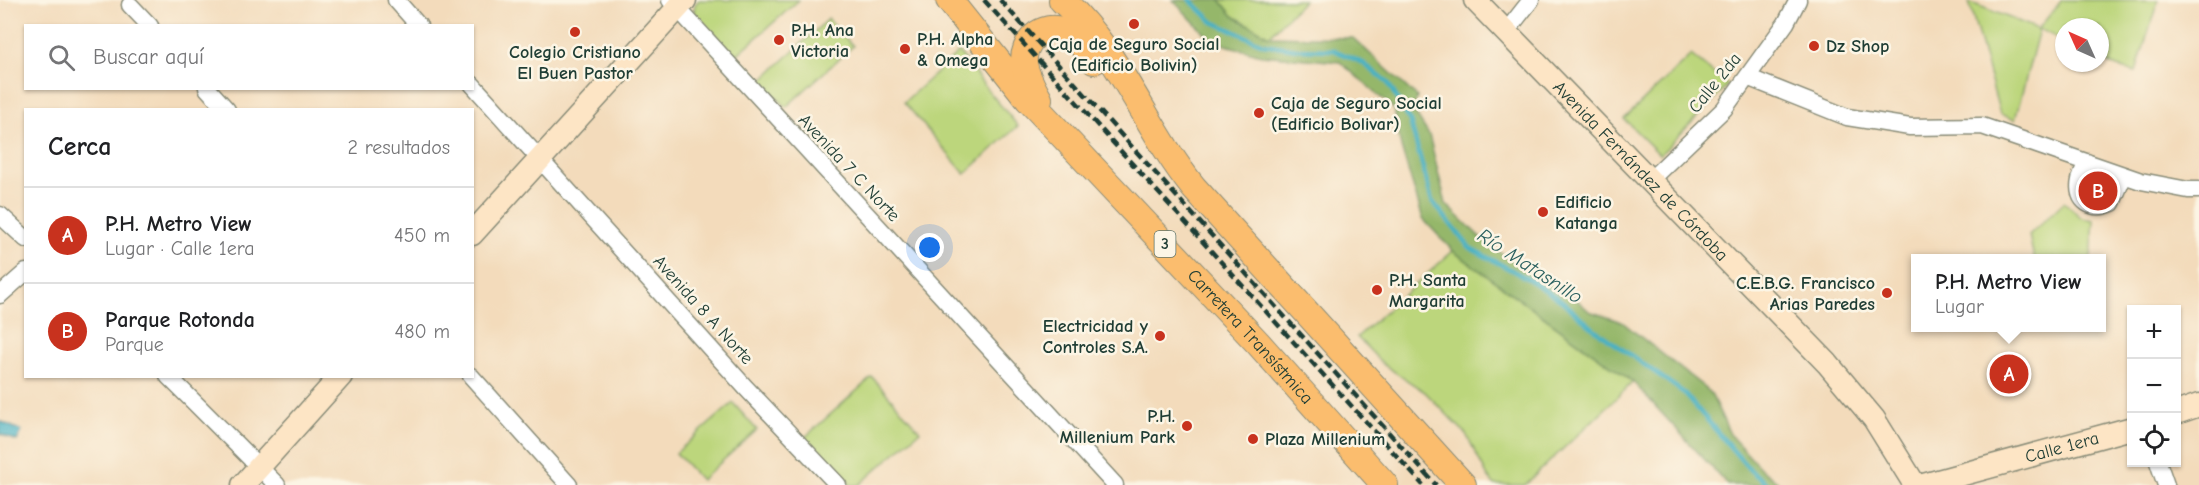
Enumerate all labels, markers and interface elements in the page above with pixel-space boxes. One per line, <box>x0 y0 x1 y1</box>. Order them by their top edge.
marker: Caja de Seguro Social (Edificio Bolivin) <box>1127 17 1141 31</box>
north arrow <box>2055 18 2109 72</box>
place label: P.H. Ana Victoria <box>791 20 854 62</box>
search box <box>24 24 474 90</box>
marker: Colegio Cristiano El Buen Pastor <box>568 25 582 39</box>
place label: P.H. Alpha & Omega <box>917 29 993 71</box>
marker: P.H. Ana Victoria <box>772 33 786 47</box>
place label: Caja de Seguro Social (Edificio Bolivin) <box>1049 34 1219 76</box>
place label: Dz Shop <box>1826 36 1889 57</box>
marker: Dz Shop <box>1807 39 1821 53</box>
icon: search <box>45 41 78 74</box>
place label: Colegio Cristiano El Buen Pastor <box>509 42 641 84</box>
marker: P.H. Alpha & Omega <box>898 42 912 56</box>
text: Buscar aquí <box>93 44 204 70</box>
street label: Calle 2da <box>1684 49 1746 117</box>
street label: Avenida Fernández de Córdoba <box>1549 76 1733 265</box>
place label: Caja de Seguro Social (Edificio Bolivar) <box>1271 93 1442 135</box>
marker: Caja de Seguro Social (Edificio Bolivar) <box>1252 106 1266 120</box>
street label: Avenida 7 C Norte <box>794 110 904 226</box>
text: Cerca <box>48 132 112 162</box>
text: 2 resultados <box>348 136 450 159</box>
pin: B <box>2078 168 2118 213</box>
place label: Edificio Katanga <box>1555 192 1618 234</box>
marker: Edificio Katanga <box>1536 205 1550 219</box>
text: P.H. Metro View <box>105 211 252 237</box>
text: A <box>62 224 73 247</box>
text: 450 m <box>394 224 450 247</box>
water label: Río Matasnillo <box>1473 224 1587 308</box>
road number: 3 <box>1154 231 1176 257</box>
your location <box>915 233 944 262</box>
text: Lugar · Calle 1era <box>105 237 255 260</box>
street label: Avenida 8 A Norte <box>649 251 757 369</box>
popup <box>1911 254 2106 332</box>
street label: Carretera Transístmica <box>1183 265 1318 408</box>
text: P.H. Metro View <box>1935 269 2082 295</box>
place label: P.H. Santa Margarita <box>1389 270 1466 312</box>
place label: C.E.B.G. Francisco Arias Paredes <box>1736 273 1875 315</box>
marker: P.H. Santa Margarita <box>1370 283 1384 297</box>
marker: C.E.B.G. Francisco Arias Paredes <box>1880 286 1894 300</box>
text: Lugar <box>1935 295 1984 318</box>
map controls <box>2127 305 2181 467</box>
button: + <box>2127 305 2181 359</box>
text: Parque Rotonda <box>105 307 255 333</box>
place label: Electricidad y Controles S.A. <box>1042 316 1149 358</box>
text: B <box>61 320 74 343</box>
text: 480 m <box>395 320 450 343</box>
marker: Electricidad y Controles S.A. <box>1153 329 1167 343</box>
text: Parque <box>105 333 164 356</box>
pin: A <box>1990 352 2028 397</box>
button: − <box>2127 359 2181 413</box>
place label: P.H. Millenium Park <box>1059 406 1175 448</box>
button: locate <box>2127 413 2181 467</box>
marker: P.H. Millenium Park <box>1180 419 1194 433</box>
street label: Calle 1era <box>2023 427 2101 467</box>
place label: Plaza Millenium <box>1265 429 1385 450</box>
marker: Plaza Millenium <box>1246 432 1260 446</box>

